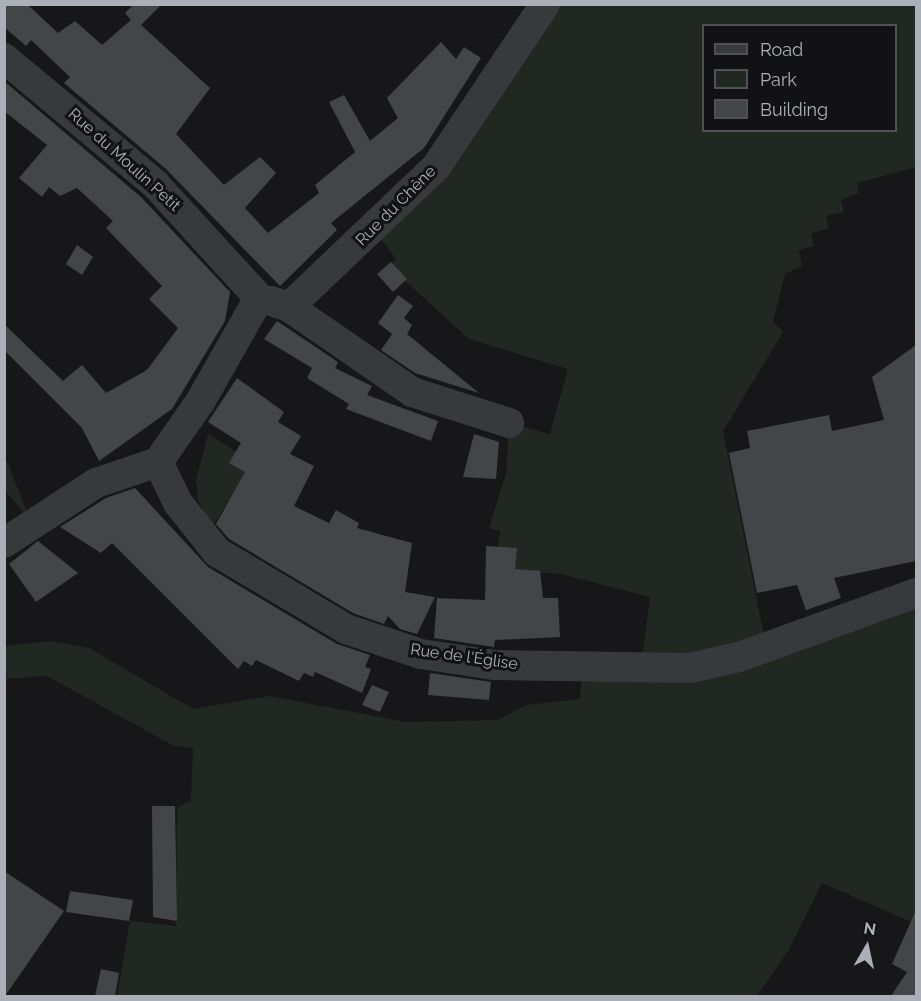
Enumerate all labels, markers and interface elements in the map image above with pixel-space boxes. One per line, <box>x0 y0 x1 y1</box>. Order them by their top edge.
legend <box>702 24 897 132</box>
text: Road <box>760 39 803 60</box>
text: Park <box>760 69 797 90</box>
text: Building <box>760 99 828 120</box>
street label: Rue du Moulin Petit <box>64 105 184 215</box>
street label: Rue du Chêne <box>352 162 440 250</box>
street label: Rue de l'Église <box>409 640 519 674</box>
north arrow <box>837 917 897 977</box>
text: N <box>862 918 877 939</box>

